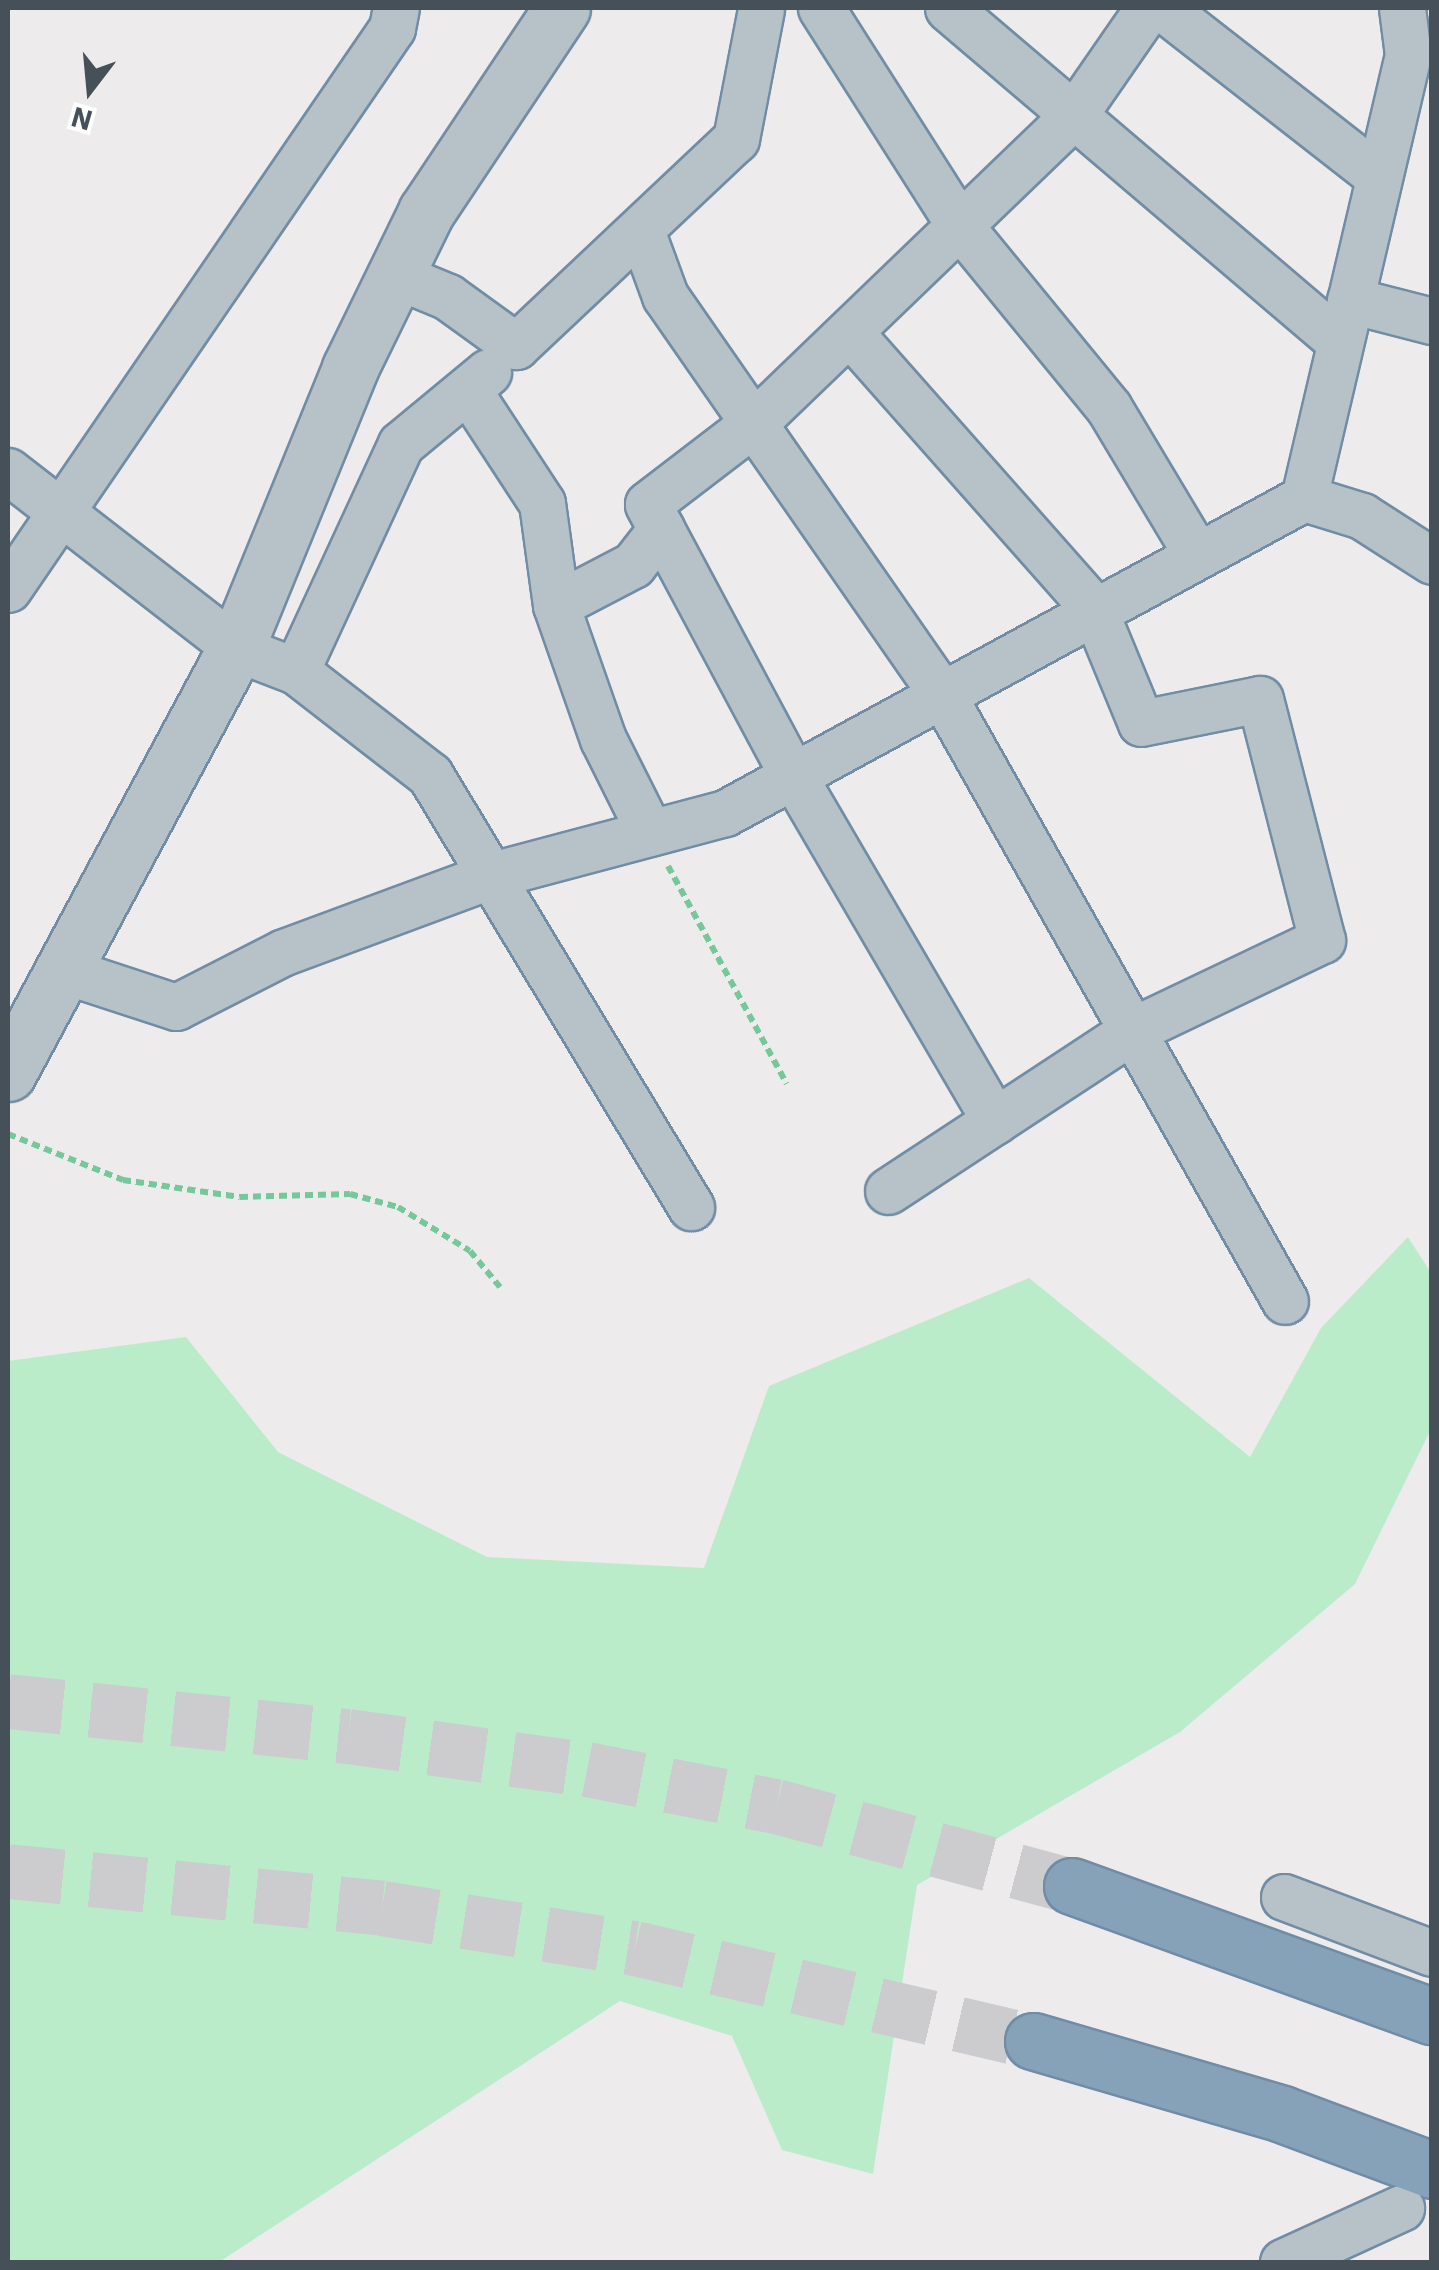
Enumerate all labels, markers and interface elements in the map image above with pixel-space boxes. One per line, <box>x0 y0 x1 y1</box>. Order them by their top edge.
north arrow <box>40 40 140 140</box>
text: N <box>67 99 96 140</box>

